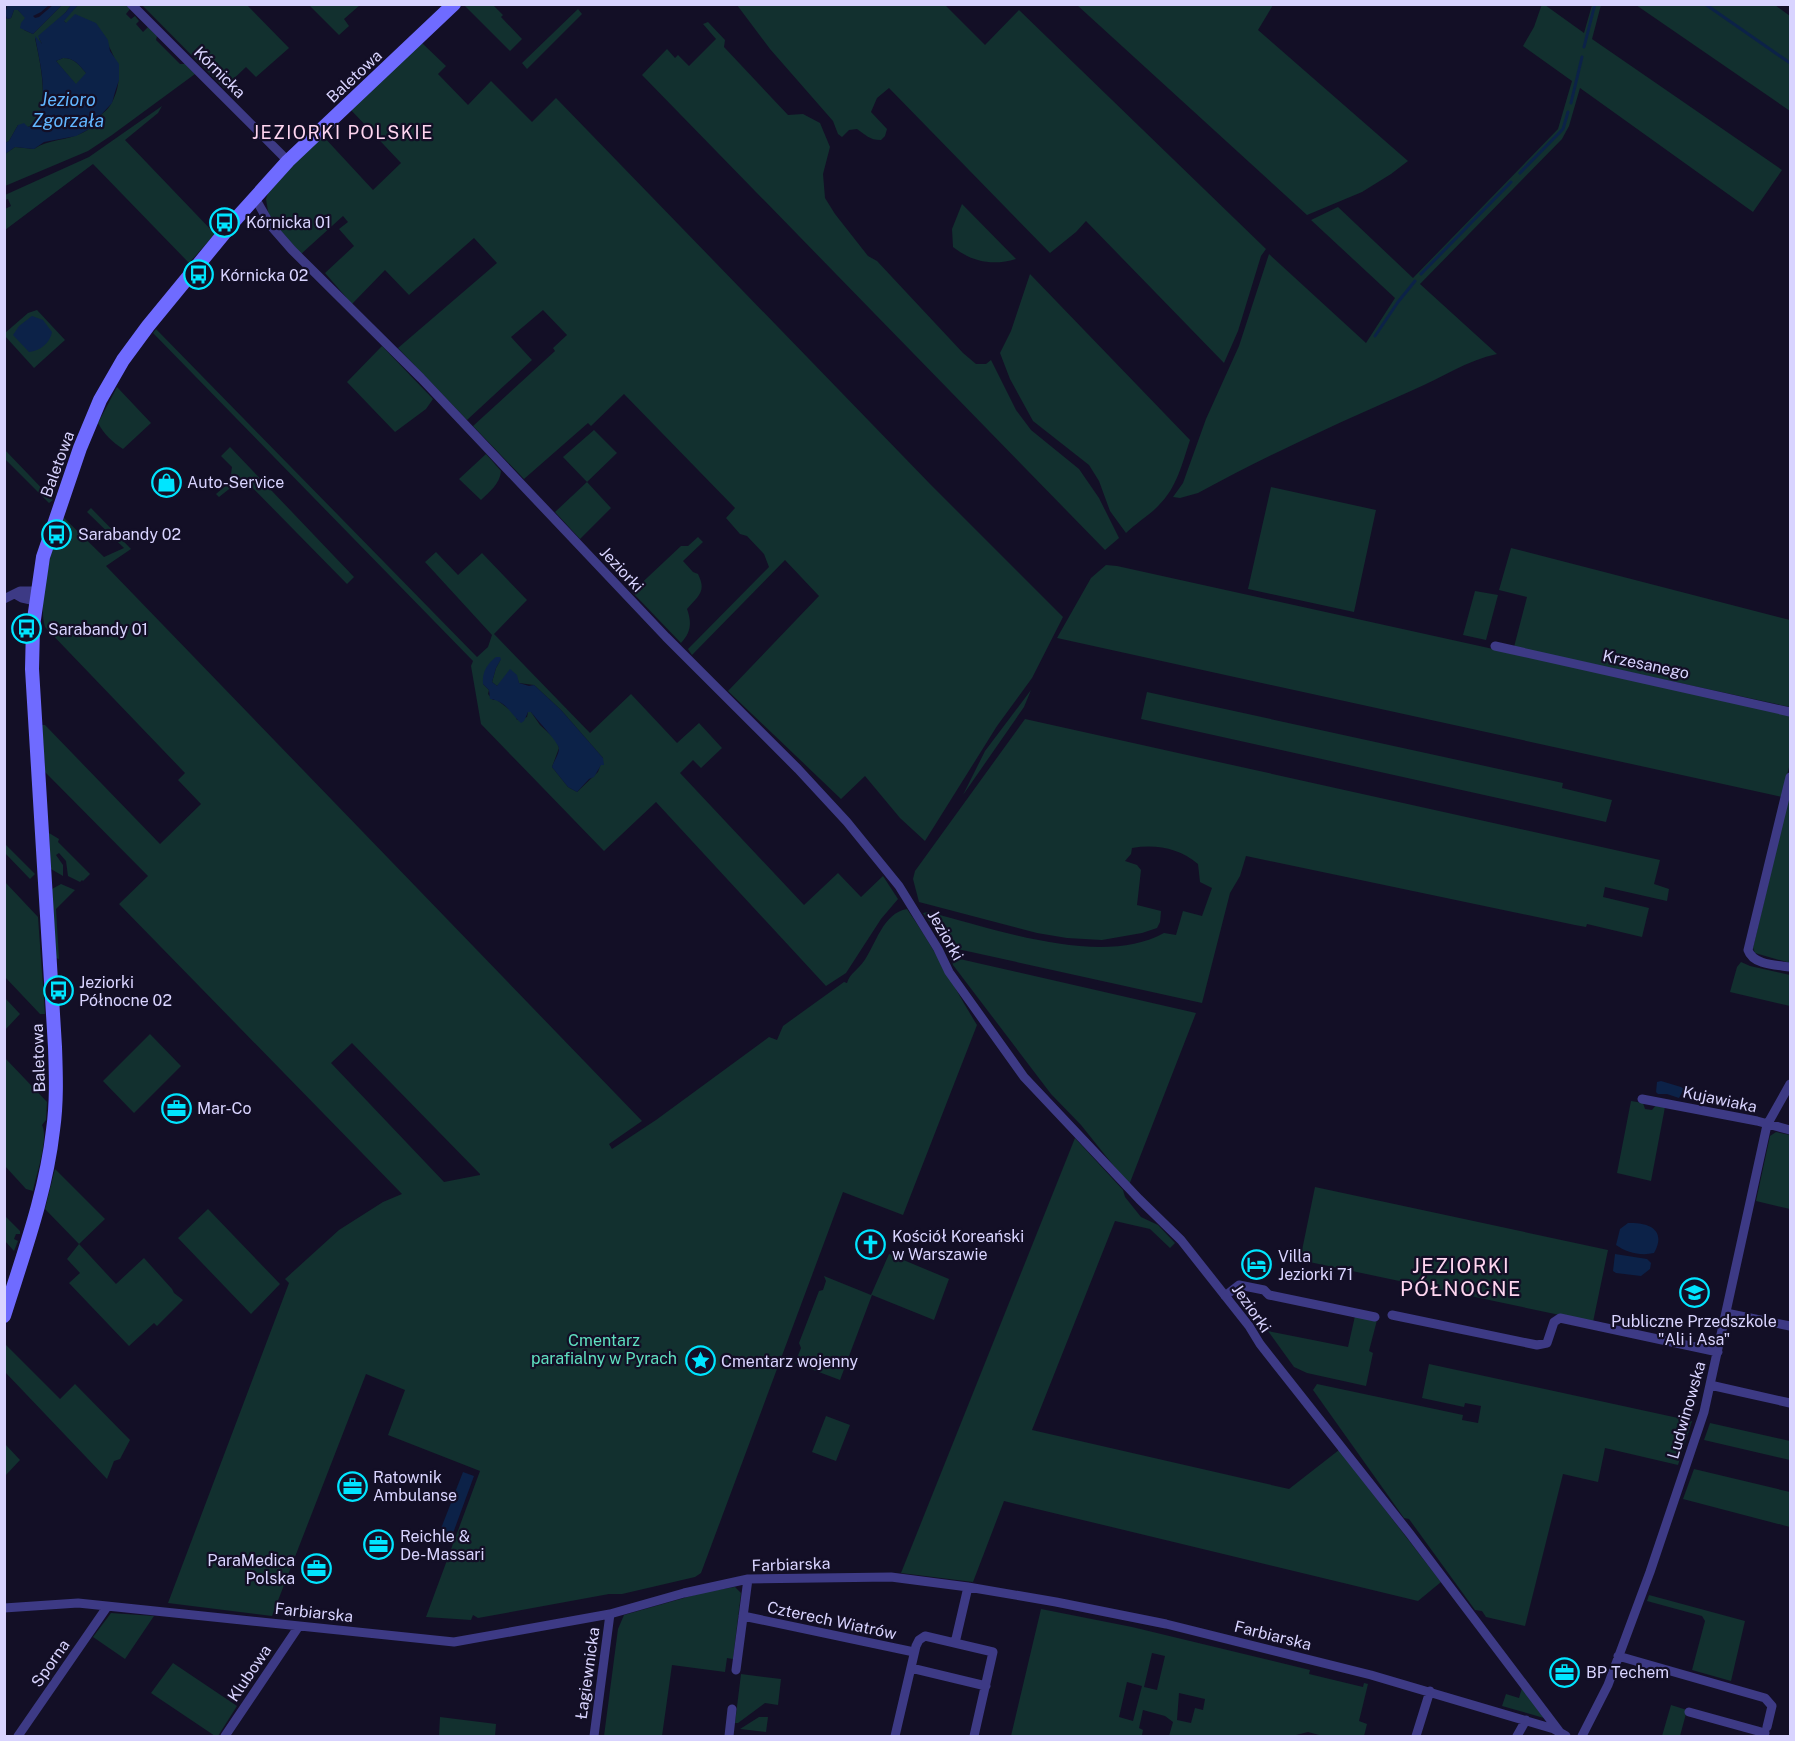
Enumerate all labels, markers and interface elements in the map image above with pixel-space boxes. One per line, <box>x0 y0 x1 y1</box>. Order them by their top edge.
street label: Kórnicka <box>190 43 249 102</box>
street label: Baletowa <box>323 46 386 107</box>
water label: Jezioro Zgorzała <box>32 89 104 131</box>
district label: JEZIORKI POLSKIE <box>252 122 434 143</box>
bus stop icon: Kórnicka 01 <box>209 206 241 238</box>
place label: Kórnicka 01 <box>246 213 331 232</box>
bus stop icon: Kórnicka 02 <box>183 259 215 291</box>
place label: Kórnicka 02 <box>220 266 308 285</box>
street label: Baletowa <box>37 429 78 500</box>
shop icon: Auto-Service <box>150 466 182 498</box>
place label: Auto-Service <box>187 473 284 492</box>
bus stop icon: Sarabandy 02 <box>41 518 73 550</box>
place label: Sarabandy 02 <box>78 525 181 544</box>
street label: Jeziorki <box>596 543 647 596</box>
bus stop icon: Sarabandy 01 <box>11 613 43 645</box>
place label: Sarabandy 01 <box>48 620 148 639</box>
street label: Krzesanego <box>1601 646 1691 683</box>
street label: Jeziorki <box>924 907 968 964</box>
place label: Jeziorki Północne 02 <box>79 973 172 1010</box>
bus stop icon: Jeziorki Północne 02 <box>42 975 74 1007</box>
street label: Baletowa <box>28 1023 49 1093</box>
street label: Kujawiaka <box>1681 1082 1759 1117</box>
office icon: Mar-Co <box>160 1092 192 1124</box>
place label: Mar-Co <box>197 1099 252 1118</box>
place label: Kościół Koreański w Warszawie <box>892 1227 1024 1264</box>
church icon: Kościół Koreański w Warszawie <box>855 1229 887 1261</box>
place label: Villa Jeziorki 71 <box>1278 1247 1353 1284</box>
hotel icon: Villa Jeziorki 71 <box>1241 1249 1273 1281</box>
district label: JEZIORKI PÓŁNOCNE <box>1400 1254 1522 1301</box>
school or university icon: Publiczne Przedszkole "Ali i Asa" <box>1678 1277 1710 1309</box>
street label: Jeziorki <box>1228 1280 1275 1336</box>
place label: Publiczne Przedszkole "Ali i Asa" <box>1611 1312 1777 1349</box>
park label: Cmentarz parafialny w Pyrach <box>531 1331 677 1368</box>
place icon: Cmentarz wojenny <box>684 1345 716 1377</box>
place label: Cmentarz wojenny <box>721 1352 858 1371</box>
street label: Ludwinowska <box>1663 1359 1710 1461</box>
place label: Ratownik Ambulanse <box>373 1468 457 1505</box>
office icon: Ratownik Ambulanse <box>336 1470 368 1502</box>
place label: Reichle & De-Massari <box>400 1527 485 1564</box>
office icon: Reichle & De-Massari <box>363 1529 395 1561</box>
place label: ParaMedica Polska <box>207 1551 295 1588</box>
office icon: ParaMedica Polska <box>300 1553 332 1585</box>
street label: Farbiarska <box>751 1554 831 1575</box>
street label: Czterech Wiatrów <box>765 1597 899 1644</box>
street label: Farbiarska <box>274 1599 354 1626</box>
street label: Farbiarska <box>1232 1617 1313 1654</box>
street label: Łagiewnicka <box>572 1626 603 1720</box>
street label: Sporna <box>27 1636 74 1691</box>
street label: Klubowa <box>224 1641 275 1705</box>
office icon: BP Techem <box>1549 1656 1581 1688</box>
place label: BP Techem <box>1586 1663 1669 1682</box>

